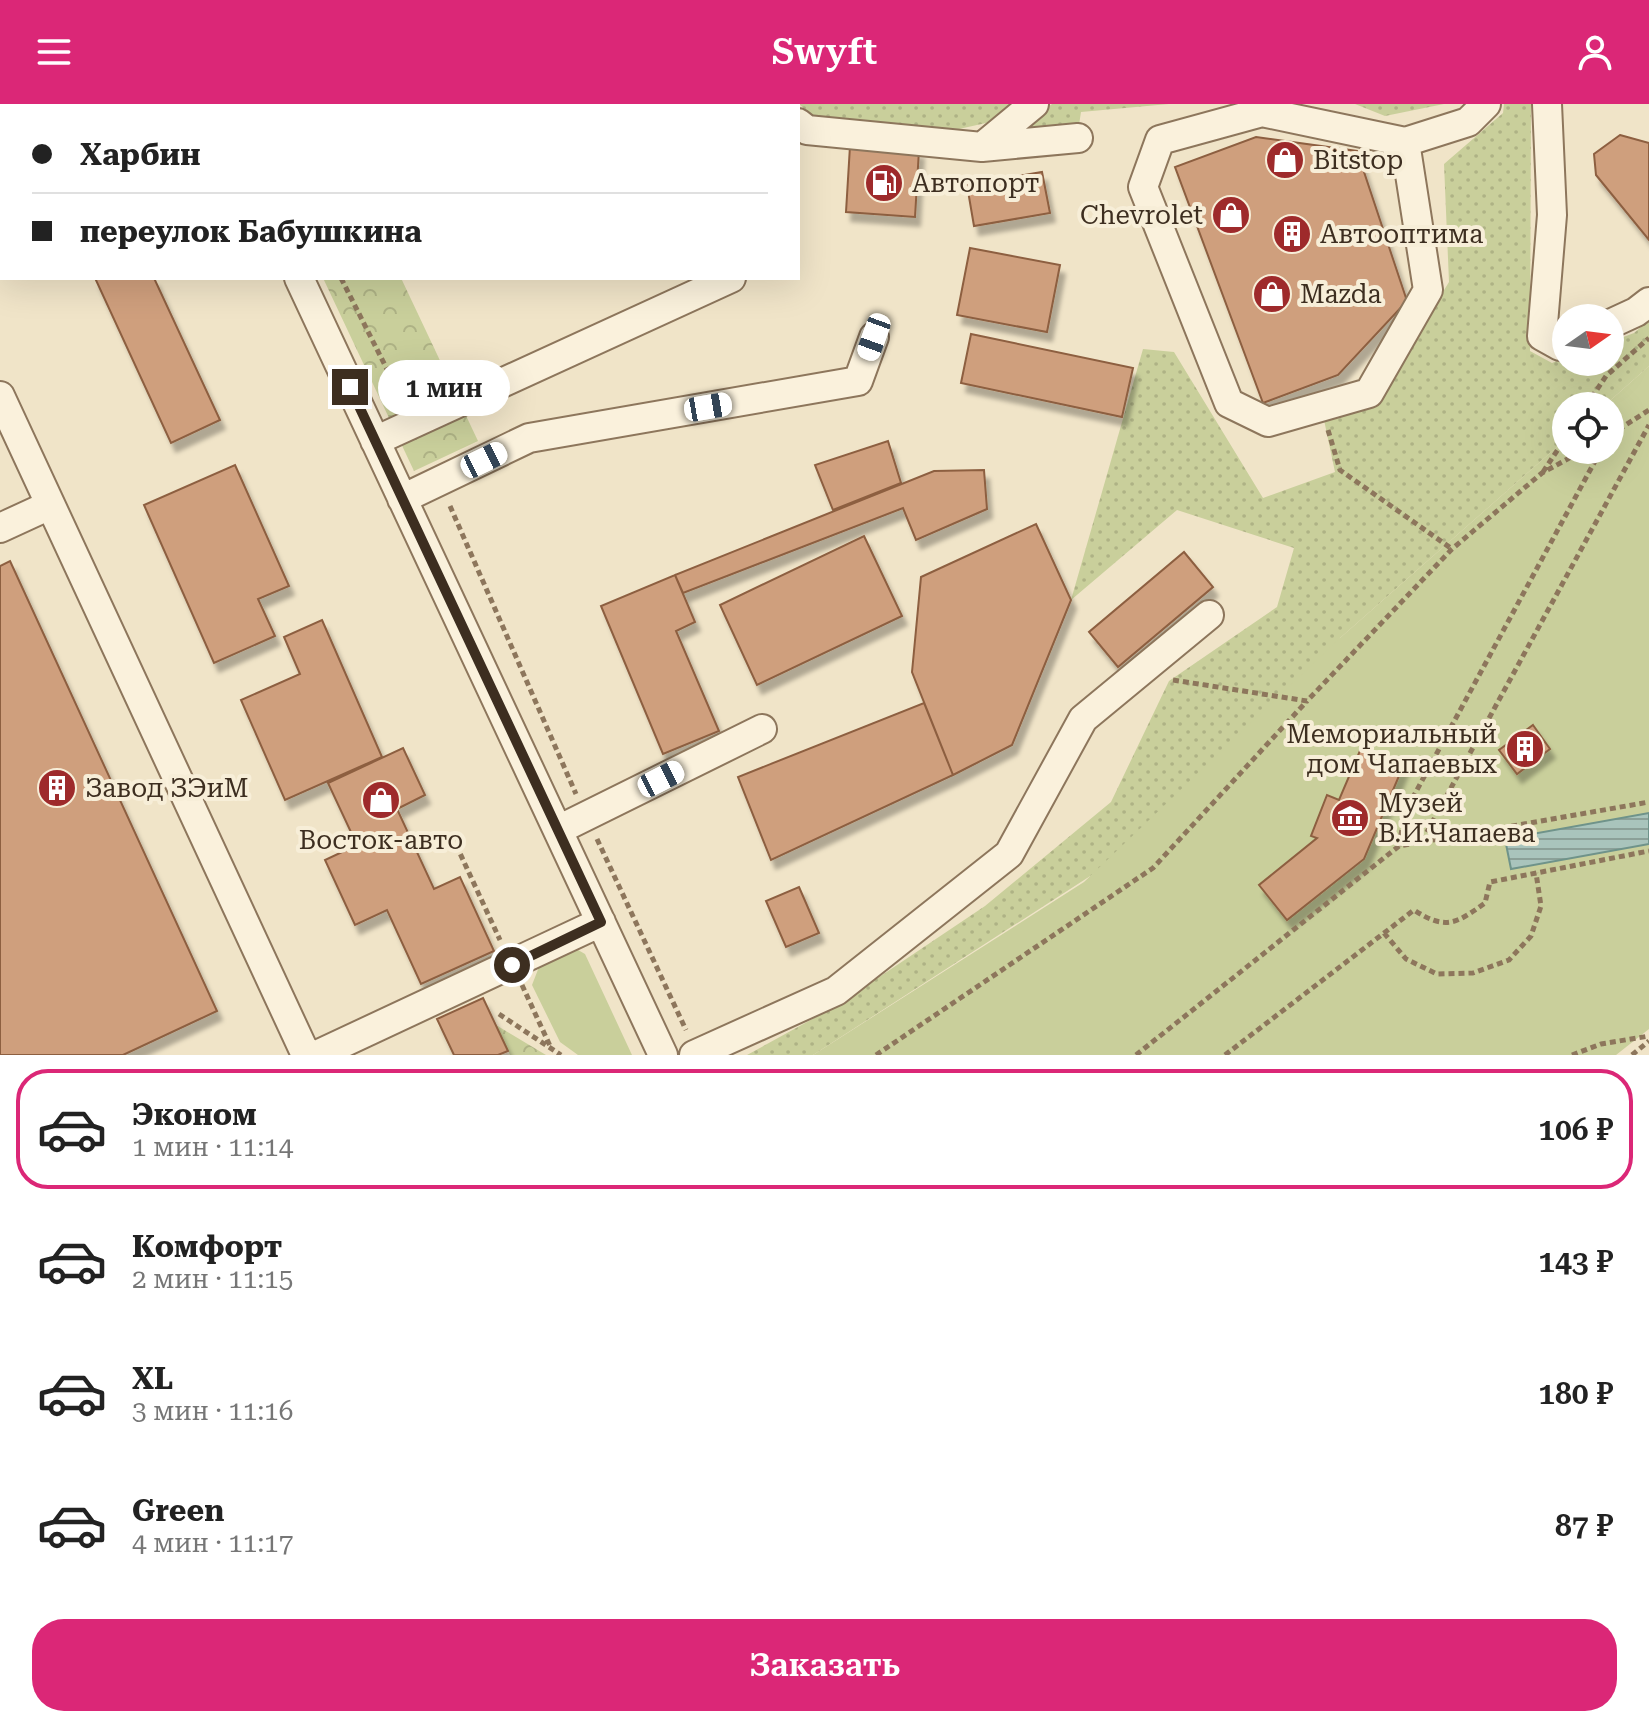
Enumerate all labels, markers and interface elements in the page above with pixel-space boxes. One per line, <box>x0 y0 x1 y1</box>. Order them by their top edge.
icon: menu <box>32 30 76 74</box>
icon: person <box>1573 30 1617 74</box>
text: Swyft <box>772 31 877 73</box>
text: Харбин <box>80 137 200 172</box>
shop icon: Bitstop <box>1264 139 1306 181</box>
place label: Bitstop <box>1313 145 1403 175</box>
fuel station icon: Автопорт <box>863 162 905 204</box>
place label: Автопорт <box>912 168 1039 198</box>
shop icon: Chevrolet <box>1210 194 1252 236</box>
place label: Chevrolet <box>1080 200 1203 230</box>
building icon: Автооптима <box>1271 213 1313 255</box>
text: переулок Бабушкина <box>80 214 422 249</box>
place label: Автооптима <box>1320 219 1483 249</box>
shop icon: Mazda <box>1251 273 1293 315</box>
place label: Mazda <box>1300 279 1382 309</box>
north arrow <box>1552 304 1624 376</box>
map controls <box>1552 304 1624 464</box>
car <box>855 310 893 364</box>
callout: 1 мин <box>378 359 510 415</box>
route end <box>332 369 368 405</box>
text: 1 мин <box>405 373 483 403</box>
car <box>682 391 734 423</box>
button: locate <box>1552 392 1624 464</box>
car <box>457 439 511 481</box>
place label: Мемориальный дом Чапаевых <box>1286 719 1497 779</box>
building icon: Мемориальный дом Чапаевых <box>1504 728 1546 770</box>
car <box>634 757 688 801</box>
building icon: Завод ЗЭиМ <box>36 767 78 809</box>
place label: Завод ЗЭиМ <box>85 773 249 803</box>
shop icon: Восток-авто <box>360 779 402 821</box>
place label: Музей В.И.Чапаева <box>1378 788 1535 848</box>
museum icon: Музей В.И.Чапаева <box>1329 797 1371 839</box>
place label: Восток-авто <box>299 825 463 855</box>
route start <box>494 947 530 983</box>
icon: car <box>36 1093 108 1165</box>
text: Эконом <box>132 1097 257 1132</box>
text: 106 ₽ <box>1538 1112 1613 1147</box>
text: 1 мин · 11:14 <box>132 1132 293 1162</box>
icon: car <box>36 1225 108 1297</box>
text: Комфорт <box>132 1229 282 1264</box>
text: 143 ₽ <box>1538 1244 1613 1279</box>
text: 2 мин · 11:15 <box>132 1264 293 1294</box>
icon: car <box>36 1357 108 1429</box>
text: XL <box>132 1361 173 1396</box>
text: 180 ₽ <box>1538 1376 1613 1411</box>
text: 3 мин · 11:16 <box>132 1396 293 1426</box>
icon: car <box>36 1489 108 1561</box>
text: Green <box>132 1493 224 1528</box>
text: 87 ₽ <box>1555 1508 1613 1543</box>
text: 4 мин · 11:17 <box>132 1528 293 1558</box>
button: Заказать <box>32 1619 1617 1711</box>

